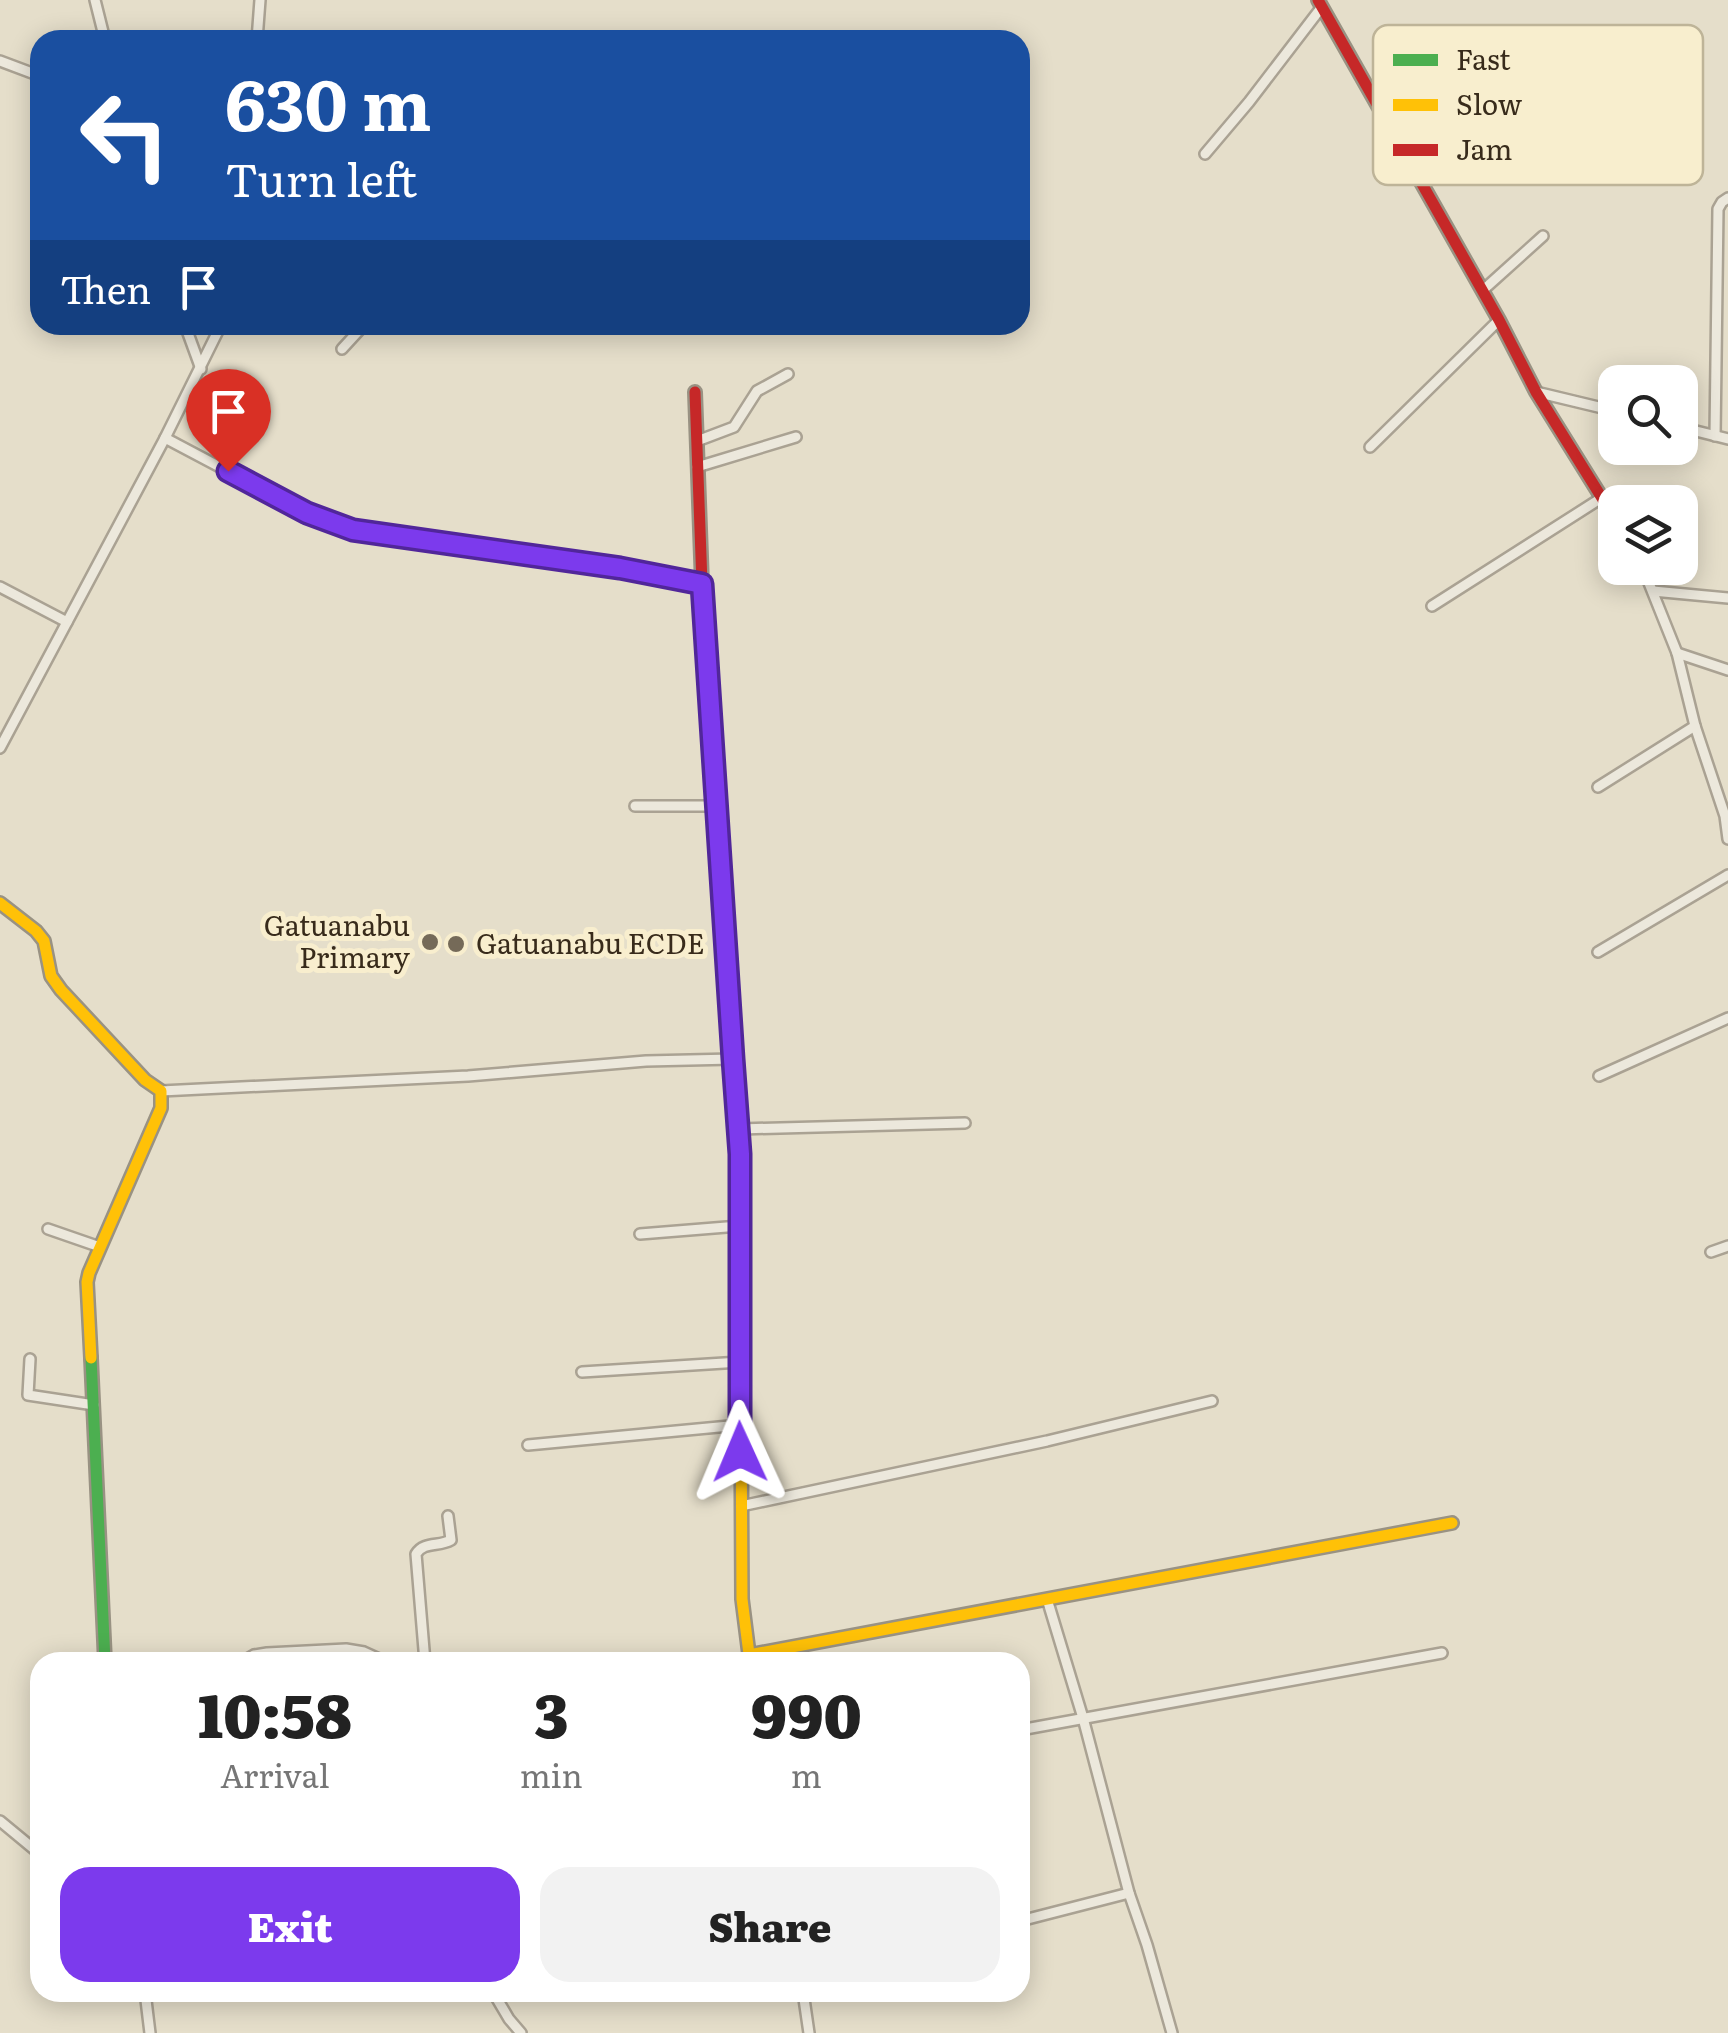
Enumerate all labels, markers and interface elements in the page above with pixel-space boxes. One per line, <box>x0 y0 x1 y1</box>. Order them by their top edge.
legend <box>1373 25 1703 185</box>
text: Fast <box>1456 37 1511 79</box>
text: 630 m <box>225 49 432 153</box>
icon: left <box>60 70 190 200</box>
text: Slow <box>1456 82 1522 124</box>
text: Jam <box>1456 127 1512 169</box>
text: Turn left <box>225 144 417 211</box>
text: Then <box>60 259 151 316</box>
icon: arrive <box>171 260 226 315</box>
map controls <box>1598 365 1698 585</box>
button: search <box>1598 365 1698 465</box>
pin <box>186 369 271 472</box>
icon: arrive <box>201 384 256 439</box>
button: layers <box>1598 485 1698 585</box>
place label: Gatuanabu Primary <box>264 903 411 977</box>
place label: Gatuanabu ECDE <box>476 921 705 963</box>
marker: Gatuanabu Primary <box>419 931 441 953</box>
marker: Gatuanabu ECDE <box>445 933 467 955</box>
position arrow <box>688 1400 792 1504</box>
text: 10:58 <box>198 1667 352 1756</box>
text: 3 <box>534 1667 568 1756</box>
text: 990 <box>751 1667 862 1756</box>
text: Arrival <box>220 1750 330 1798</box>
text: min <box>520 1750 583 1798</box>
text: m <box>791 1750 822 1798</box>
button: Exit <box>60 1867 520 1982</box>
button: Share <box>540 1867 1000 1982</box>

